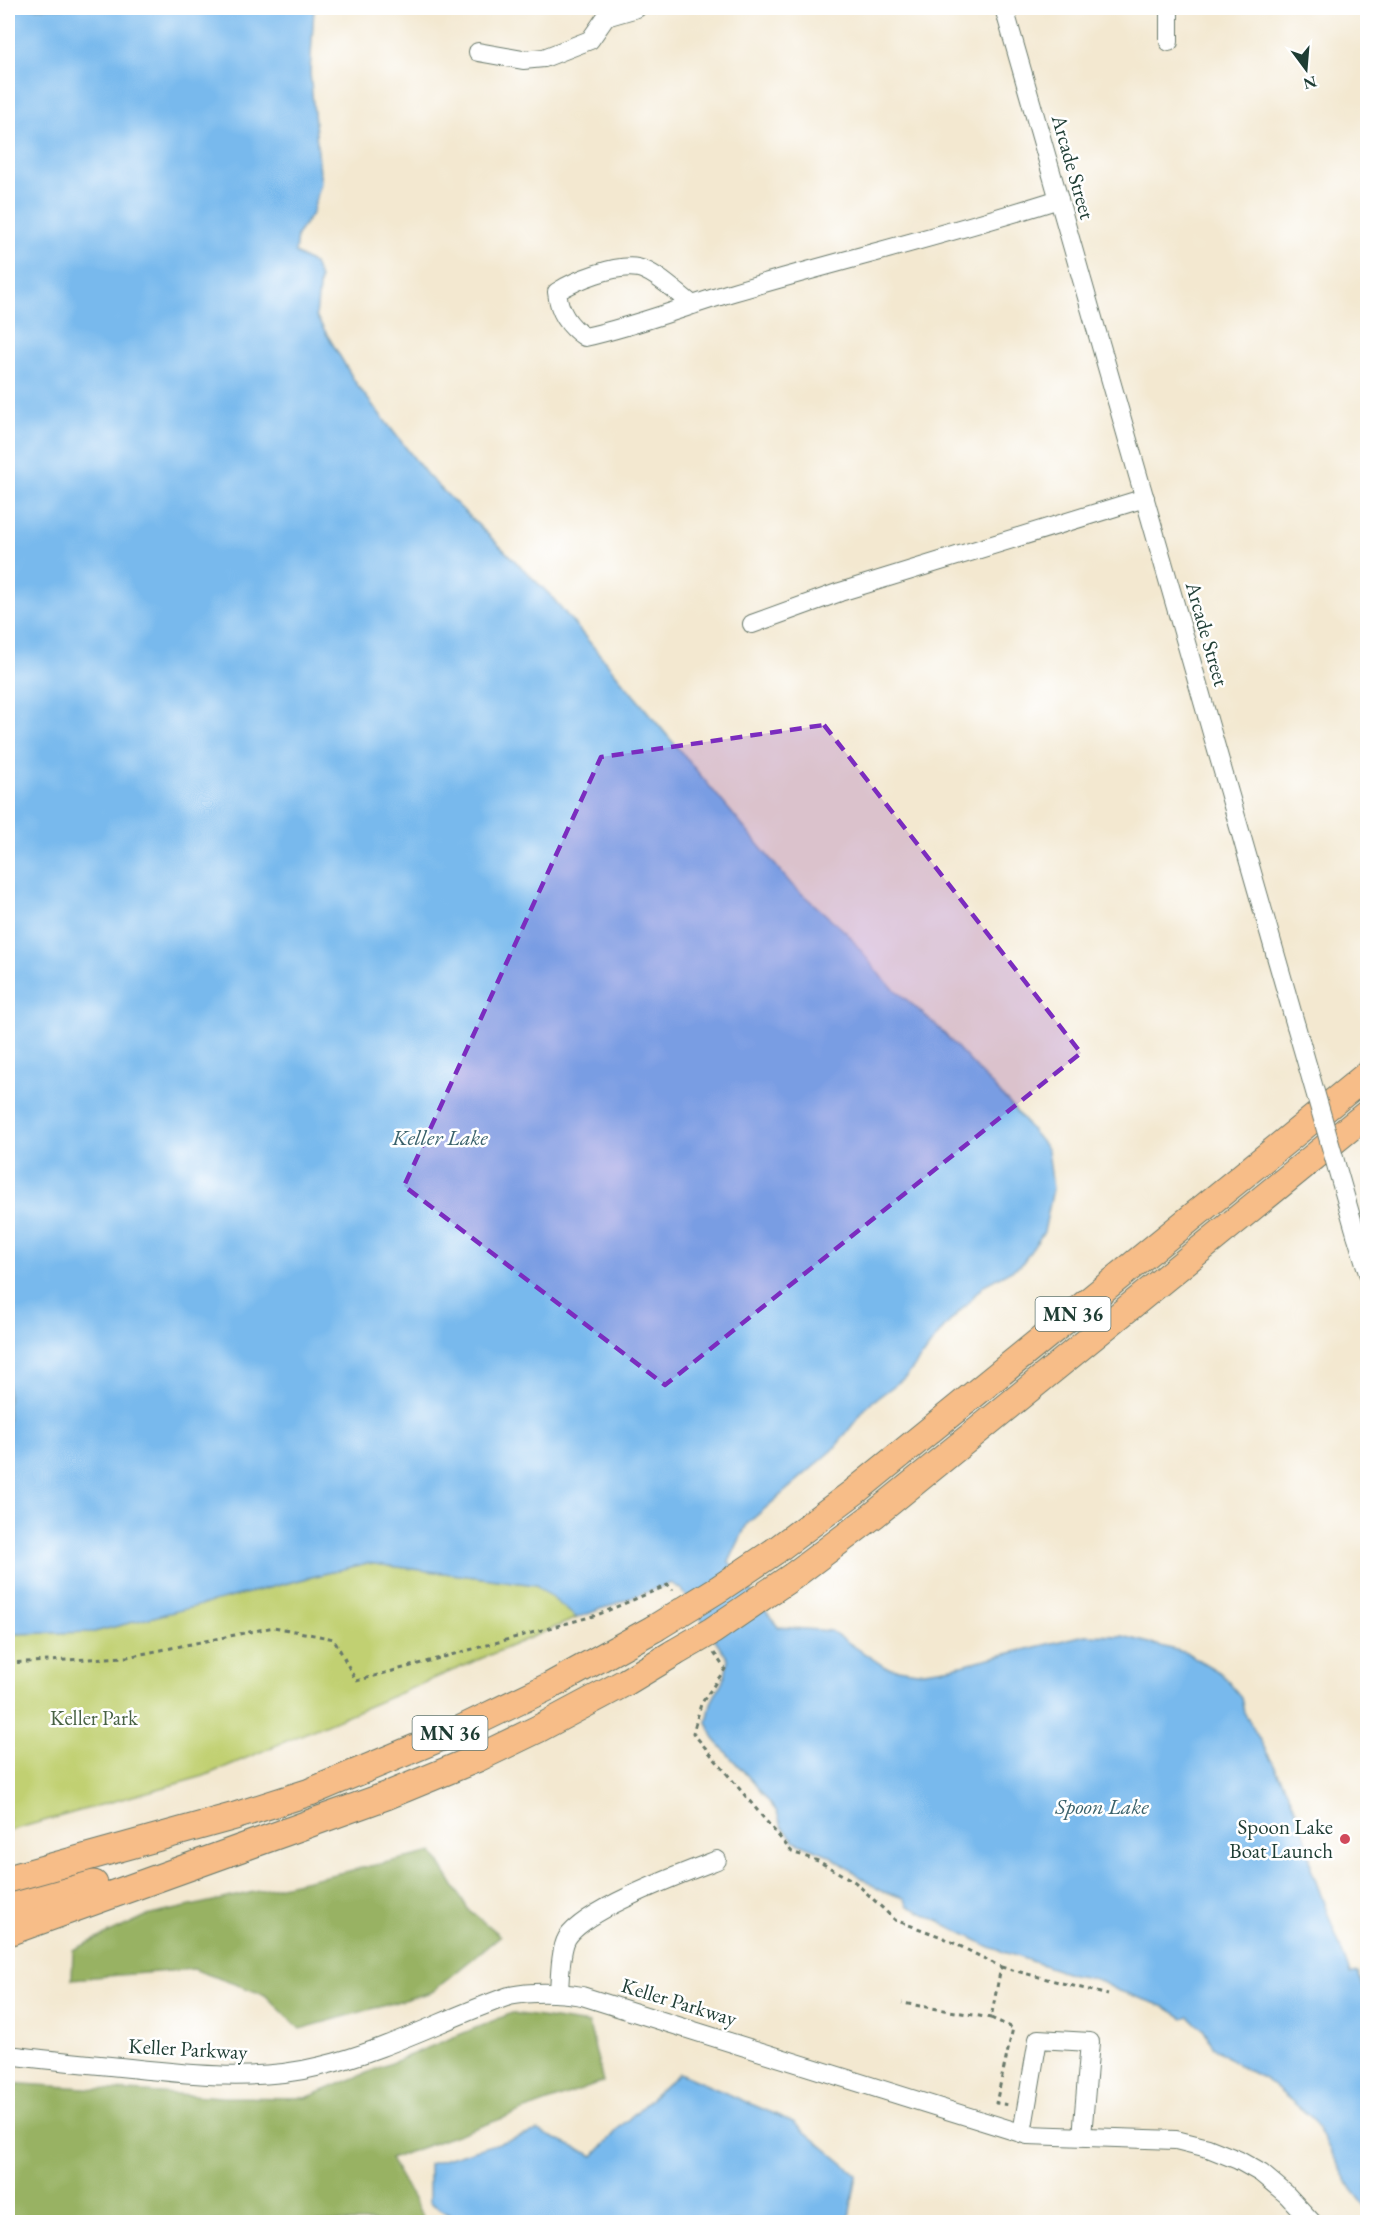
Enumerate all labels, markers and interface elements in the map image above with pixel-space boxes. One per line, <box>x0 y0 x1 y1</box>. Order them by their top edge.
north arrow <box>1276 39 1336 99</box>
text: N <box>1301 71 1319 95</box>
street label: Arcade Street <box>1045 111 1101 223</box>
street label: Arcade Street <box>1179 578 1235 690</box>
water label: Keller Lake <box>391 1123 488 1152</box>
road number: MN 36 <box>1036 1297 1110 1331</box>
park label: Keller Park <box>50 1704 139 1731</box>
road number: MN 36 <box>412 1716 488 1750</box>
water label: Spoon Lake <box>1054 1792 1149 1821</box>
place label: Spoon Lake Boat Launch <box>1229 1813 1333 1864</box>
marker: Spoon Lake Boat Launch <box>1338 1832 1352 1846</box>
street label: Keller Parkway <box>618 1971 741 2032</box>
street label: Keller Parkway <box>128 2032 249 2065</box>

